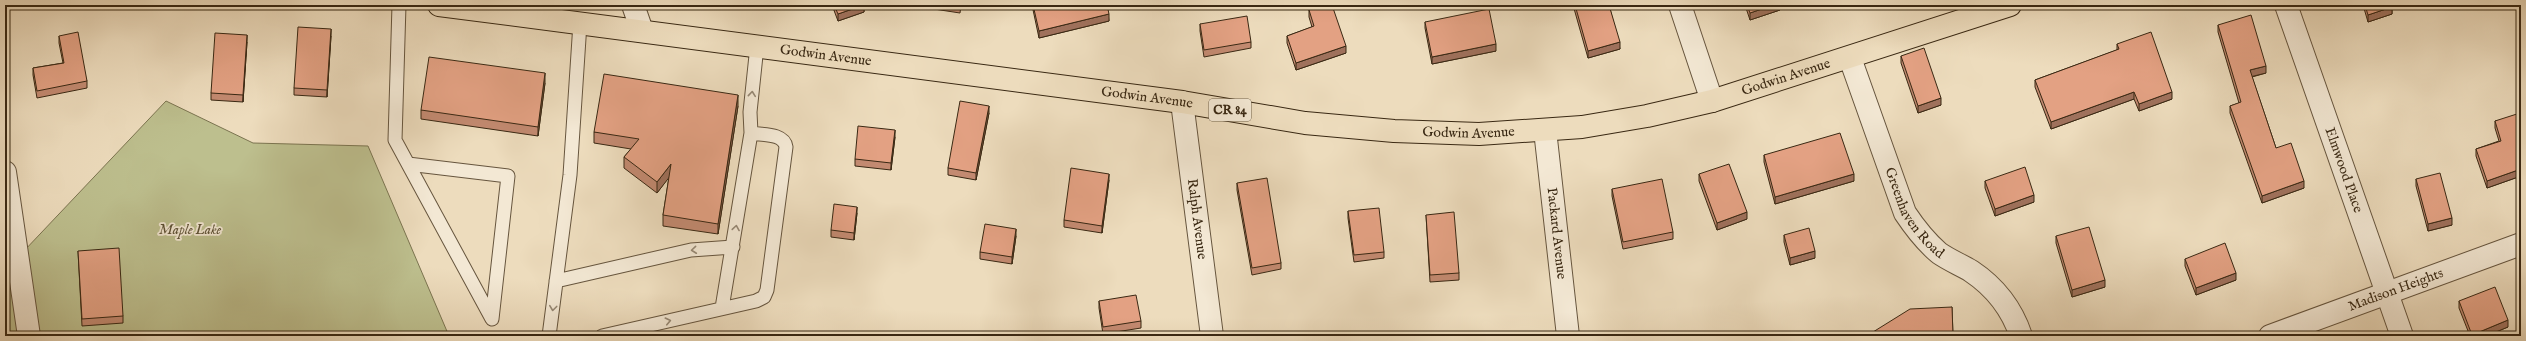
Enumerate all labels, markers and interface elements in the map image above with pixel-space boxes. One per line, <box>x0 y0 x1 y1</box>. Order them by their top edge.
street label: Godwin Avenue <box>779 41 873 70</box>
street label: Godwin Avenue <box>1739 54 1833 100</box>
street label: Godwin Avenue <box>1100 83 1195 113</box>
one-way arrow <box>747 91 756 97</box>
road number: CR 84 <box>1209 99 1251 121</box>
street label: Godwin Avenue <box>1422 123 1516 143</box>
street label: Elmwood Place <box>2321 125 2367 216</box>
street label: Greenhaven Road <box>1881 165 1948 263</box>
street label: Ralph Avenue <box>1183 178 1211 261</box>
street label: Packard Avenue <box>1542 187 1571 281</box>
park label: Maple Lake <box>159 221 222 239</box>
one-way arrow <box>731 225 740 231</box>
one-way arrow <box>691 246 697 255</box>
street label: Madison Heights <box>2346 264 2446 316</box>
one-way arrow <box>549 305 558 311</box>
one-way arrow <box>664 317 671 325</box>

